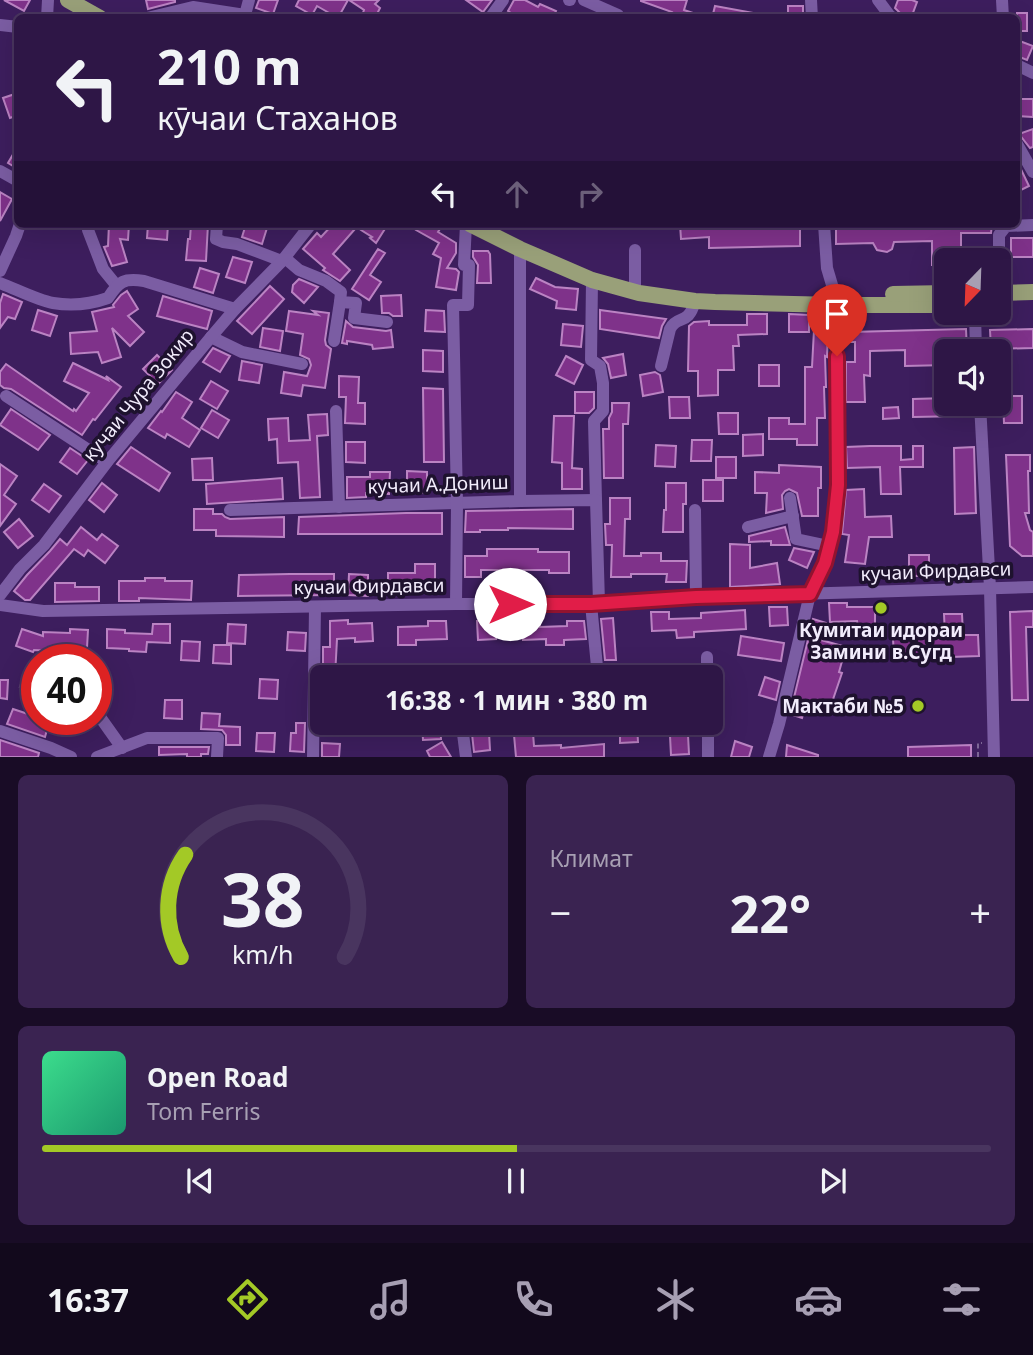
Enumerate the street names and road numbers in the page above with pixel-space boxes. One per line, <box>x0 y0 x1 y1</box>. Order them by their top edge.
street label: кучаи Чура Зокир <box>76 323 200 467</box>
street label: кучаи А.Дониш <box>367 469 509 499</box>
street label: кучаи Фирдавси <box>860 555 1012 587</box>
street label: кучаи Фирдавси <box>293 572 445 600</box>

